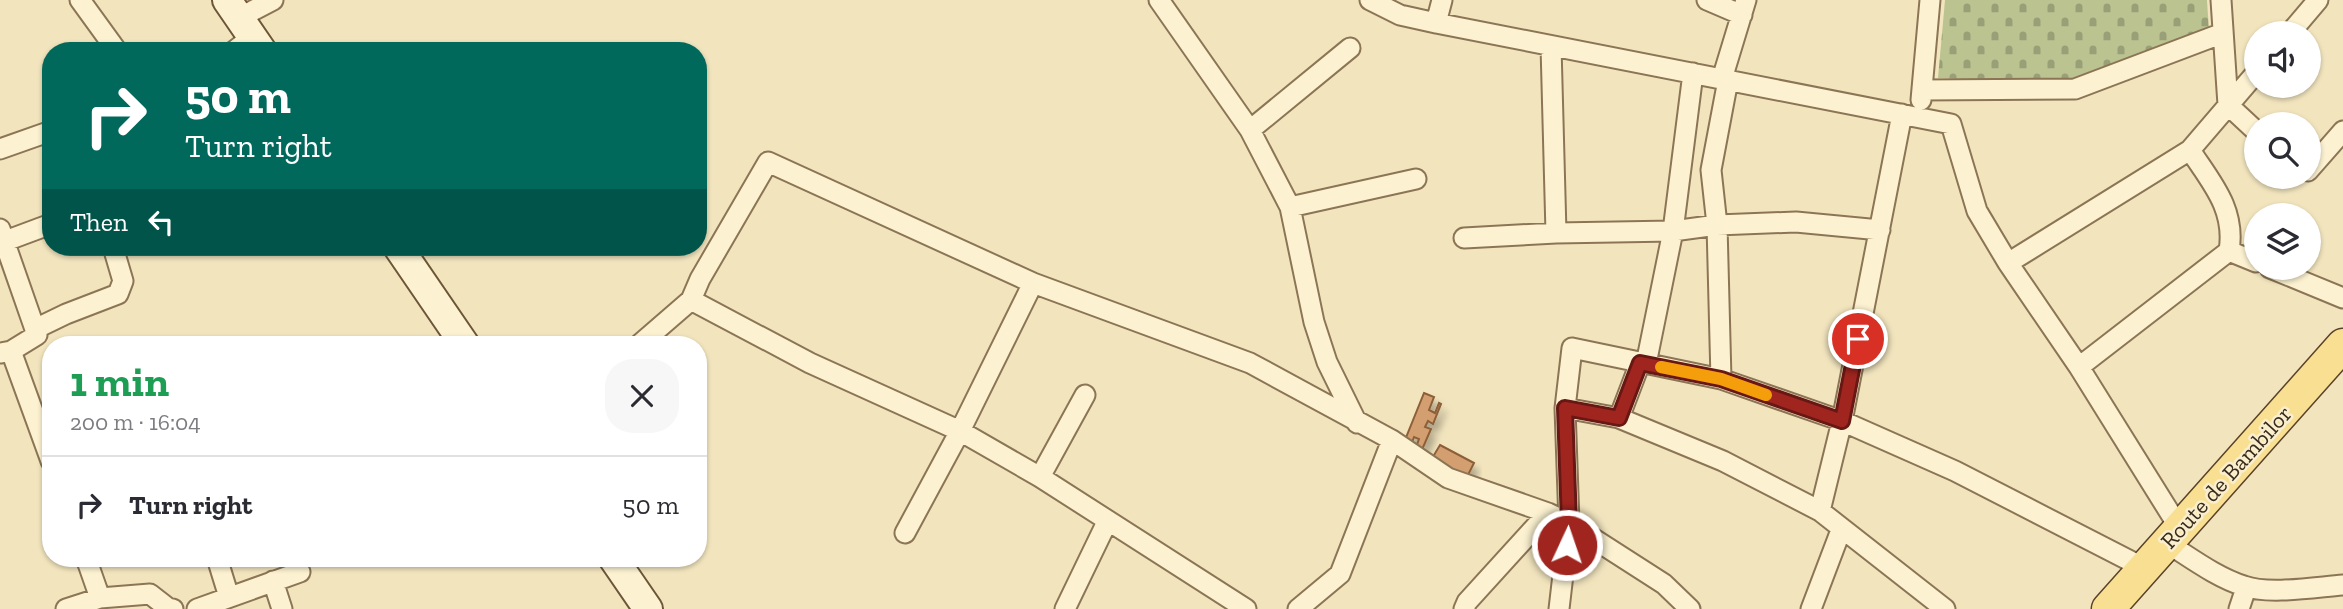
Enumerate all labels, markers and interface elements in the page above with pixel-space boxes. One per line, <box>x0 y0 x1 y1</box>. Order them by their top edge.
map controls <box>2244 21 2321 280</box>
button: sound <box>2244 21 2321 98</box>
text: 50 m <box>185 67 291 126</box>
icon: right <box>70 70 161 161</box>
button: search <box>2244 112 2321 189</box>
text: Turn right <box>185 127 332 165</box>
icon: left <box>142 203 180 241</box>
button: layers <box>2244 203 2321 280</box>
text: Then <box>70 206 128 238</box>
pin <box>1828 309 1888 369</box>
icon: arrive <box>1839 320 1877 358</box>
text: 1 min <box>70 356 169 407</box>
button: close <box>605 359 679 433</box>
street label: Route de Bambilor <box>2154 400 2298 554</box>
text: 200 m · 16:04 <box>70 408 201 436</box>
icon: right <box>70 486 108 524</box>
text: Turn right <box>129 489 252 521</box>
text: 50 m <box>622 489 679 521</box>
position arrow <box>1530 508 1604 582</box>

